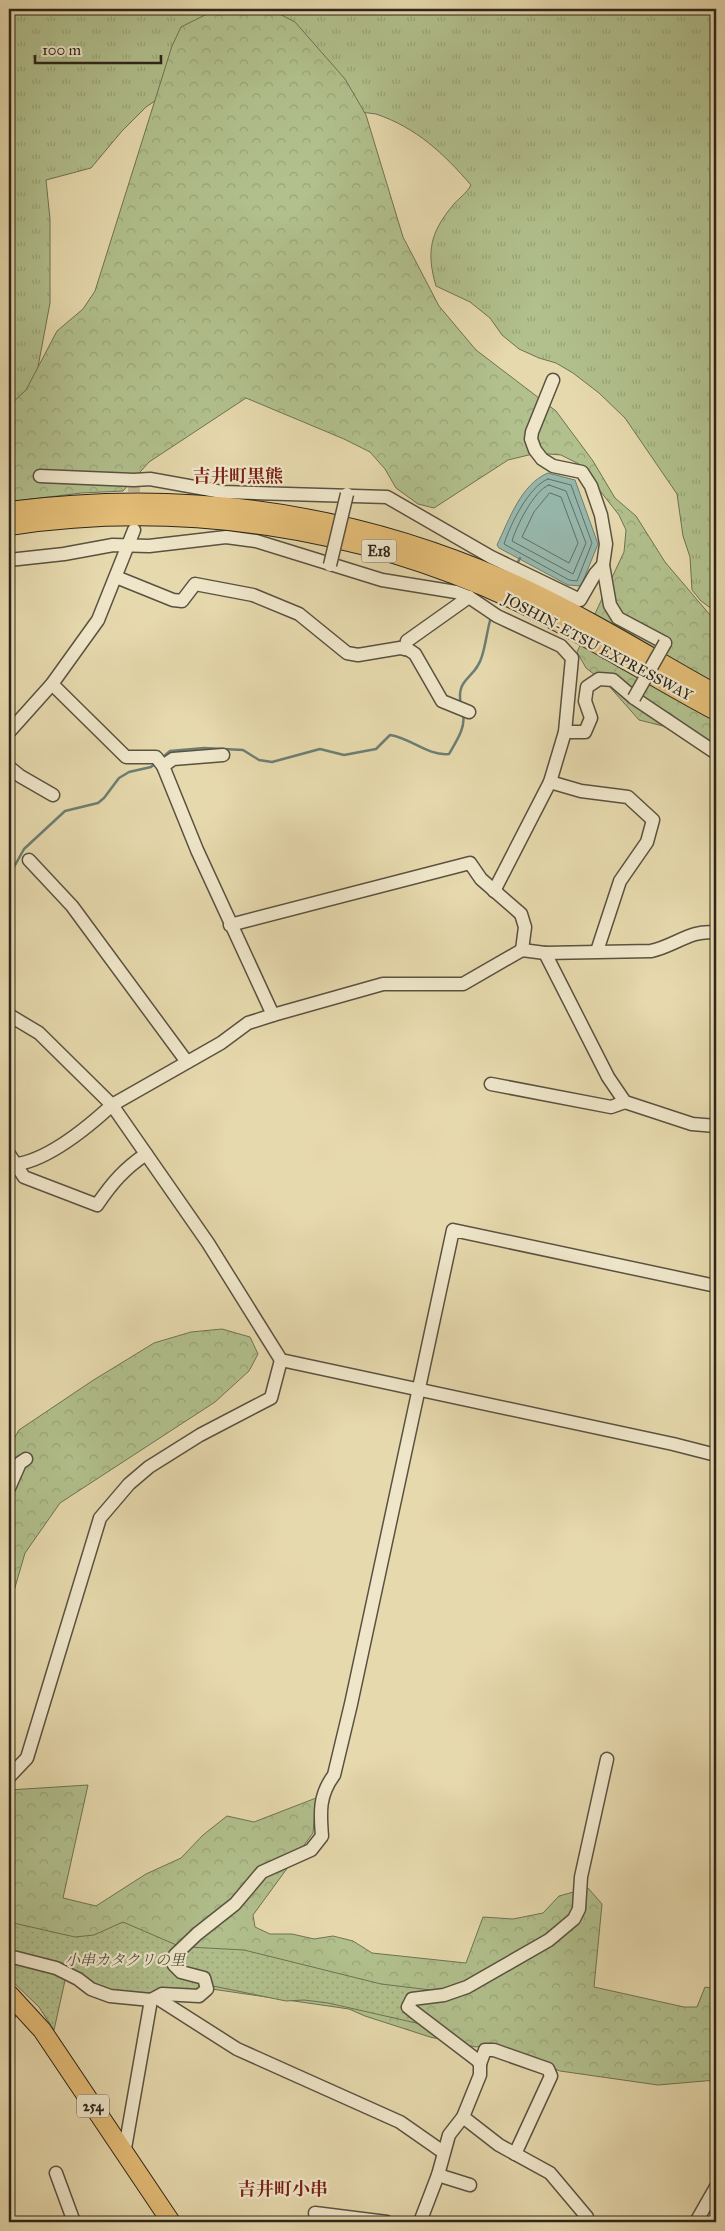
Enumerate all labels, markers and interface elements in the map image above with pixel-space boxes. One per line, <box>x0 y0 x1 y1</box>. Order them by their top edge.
scale bar <box>35 32 161 64</box>
text: 100 m <box>42 41 82 59</box>
district label: 吉井町黒熊 <box>193 465 283 487</box>
road number: E18 <box>362 540 396 562</box>
street label: JOSHIN-ETSU EXPRESSWAY <box>498 589 696 706</box>
park label: 小串カタクリの里 <box>65 1951 186 1969</box>
road number: 254 <box>77 2094 109 2118</box>
district label: 吉井町小串 <box>238 2178 328 2200</box>

